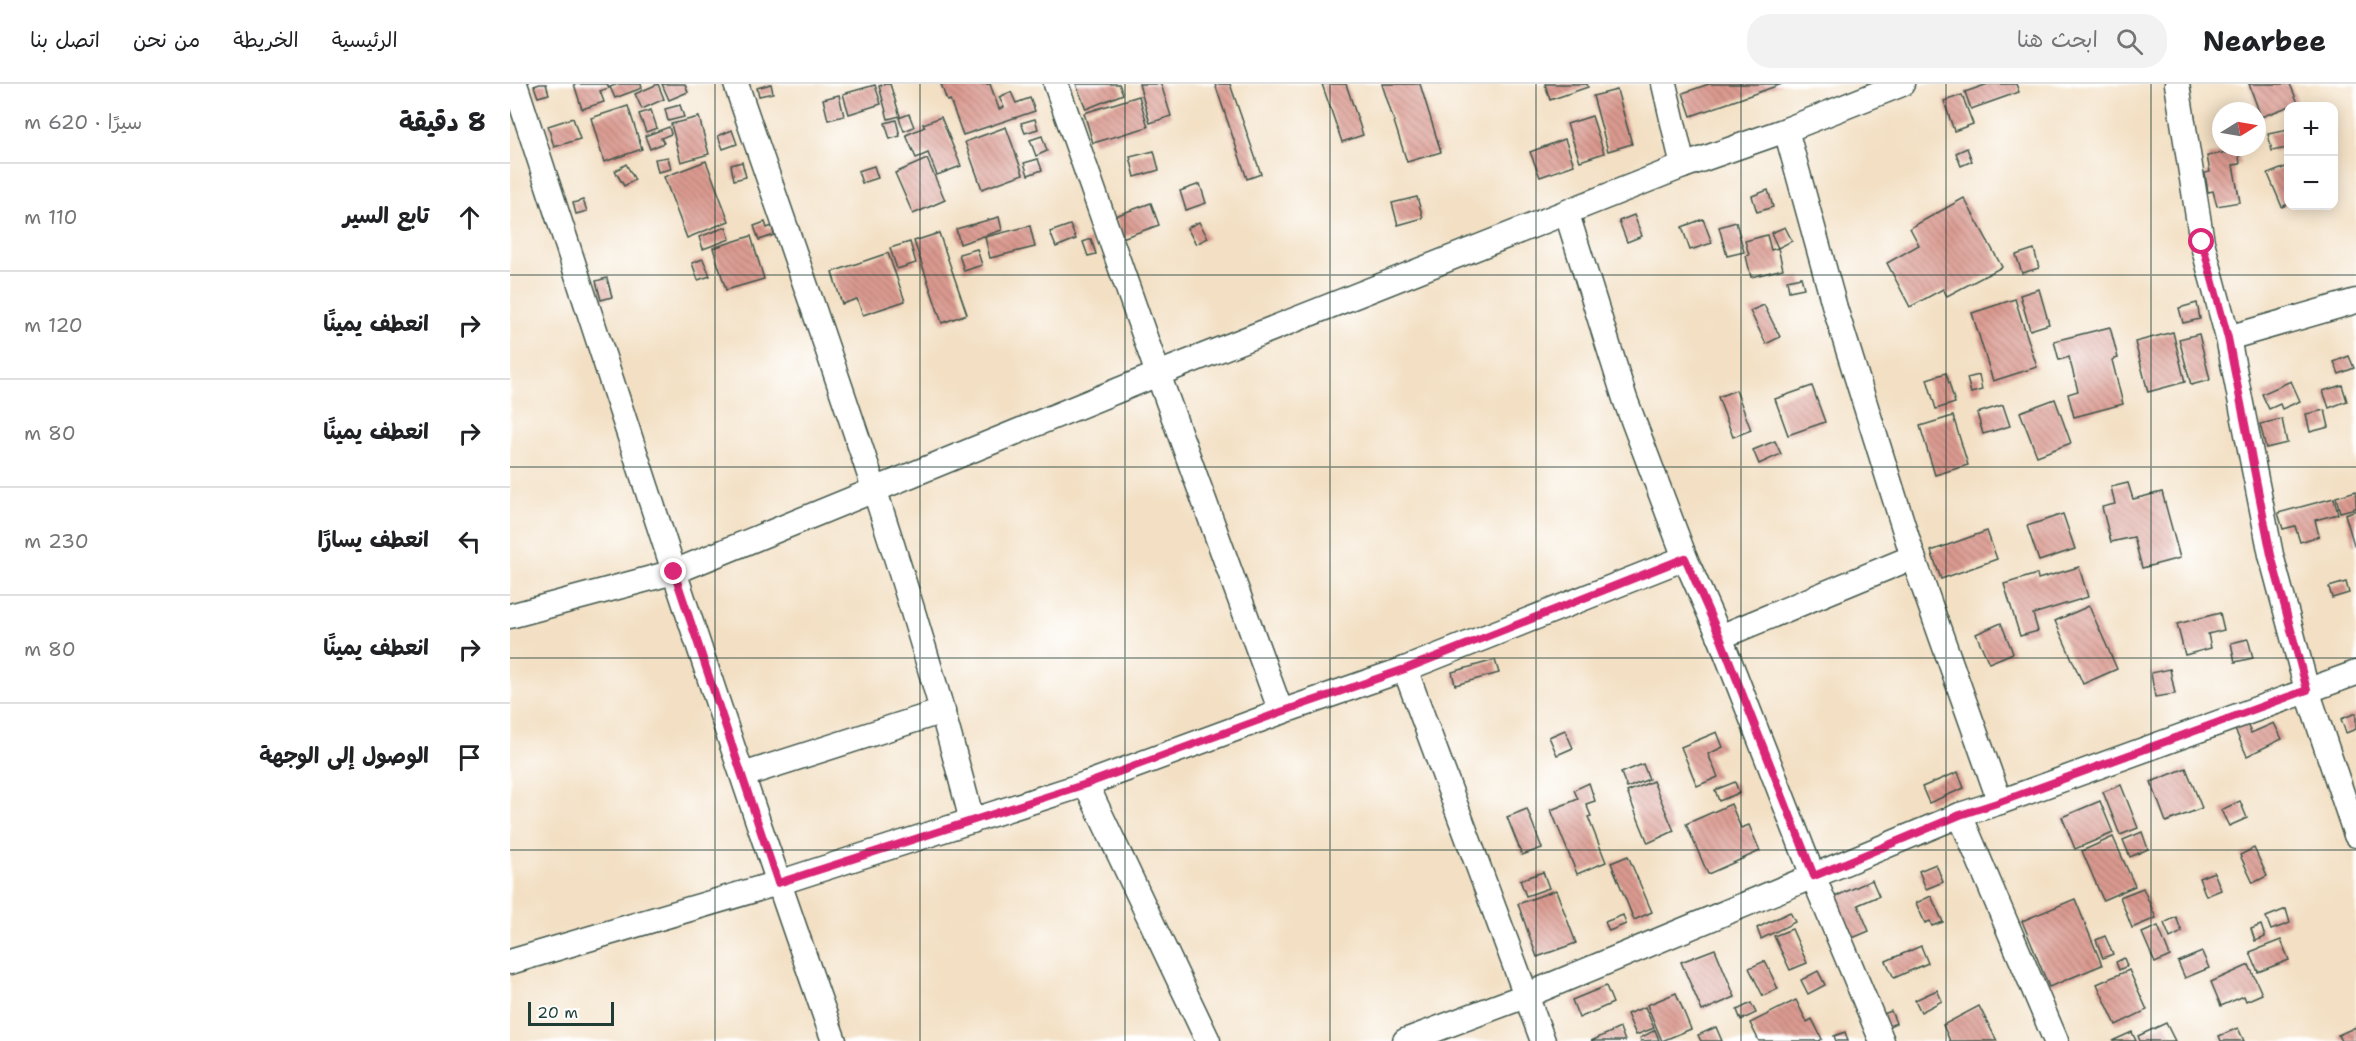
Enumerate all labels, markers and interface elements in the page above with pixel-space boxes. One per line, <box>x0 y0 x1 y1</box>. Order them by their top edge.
search box <box>1747 14 2167 68</box>
text: Nearbee <box>2203 22 2326 60</box>
text: ابحث هنا <box>2017 25 2098 54</box>
icon: search <box>2113 25 2146 58</box>
text: اتصل بنا <box>30 26 100 54</box>
text: من نحن <box>133 26 200 54</box>
text: الخريطة <box>233 26 299 54</box>
text: الرئيسية <box>332 26 398 54</box>
north arrow <box>2212 102 2266 156</box>
map controls <box>2284 102 2338 210</box>
button: + <box>2284 102 2338 156</box>
text: 8 دقيقة <box>399 104 486 139</box>
text: سيرًا · 620 m <box>24 109 142 135</box>
button: − <box>2284 156 2338 210</box>
text: تابع السير <box>343 201 429 230</box>
icon: ahead <box>453 201 486 234</box>
text: 110 m <box>24 204 78 230</box>
route start <box>2188 228 2214 254</box>
text: انعطف يمينًا <box>323 309 429 338</box>
icon: right <box>453 309 486 342</box>
text: 120 m <box>24 312 83 338</box>
text: انعطف يمينًا <box>323 417 429 446</box>
icon: right <box>453 417 486 450</box>
text: 80 m <box>24 420 76 446</box>
text: انعطف يسارًا <box>317 525 429 554</box>
icon: left <box>453 525 486 558</box>
text: 230 m <box>24 528 89 554</box>
route end <box>660 558 686 584</box>
text: انعطف يمينًا <box>323 633 429 662</box>
icon: right <box>453 633 486 666</box>
text: 80 m <box>24 636 76 662</box>
text: الوصول إلى الوجهة <box>259 741 429 770</box>
icon: arrive <box>453 741 486 774</box>
scale bar <box>528 999 614 1026</box>
text: 20 m <box>537 1002 578 1023</box>

